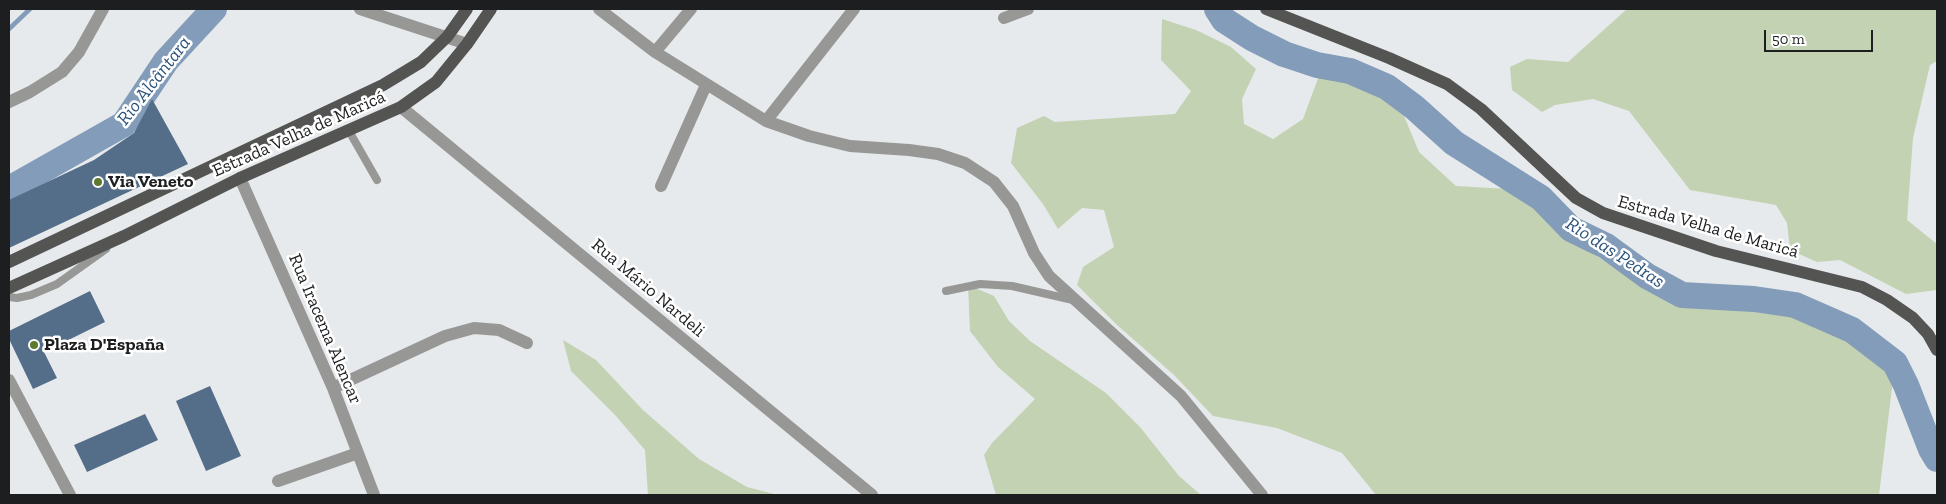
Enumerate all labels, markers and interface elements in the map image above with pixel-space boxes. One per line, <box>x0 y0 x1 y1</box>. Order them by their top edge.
scale bar <box>1766 20 1875 52</box>
text: 50 m <box>1772 30 1805 48</box>
water label: Rio Alcântara <box>112 32 196 130</box>
street label: Estrada Velha de Maricá <box>209 86 389 182</box>
place label: Via Veneto <box>108 171 193 193</box>
marker: Via Veneto <box>92 176 104 188</box>
street label: Estrada Velha de Maricá <box>1615 191 1801 263</box>
water label: Rio das Pedras <box>1561 213 1669 293</box>
street label: Rua Mário Nardeli <box>587 234 709 342</box>
street label: Rua Iracema Alencar <box>284 251 366 407</box>
place label: Plaza D'España <box>44 334 164 356</box>
marker: Plaza D'España <box>28 339 40 351</box>

